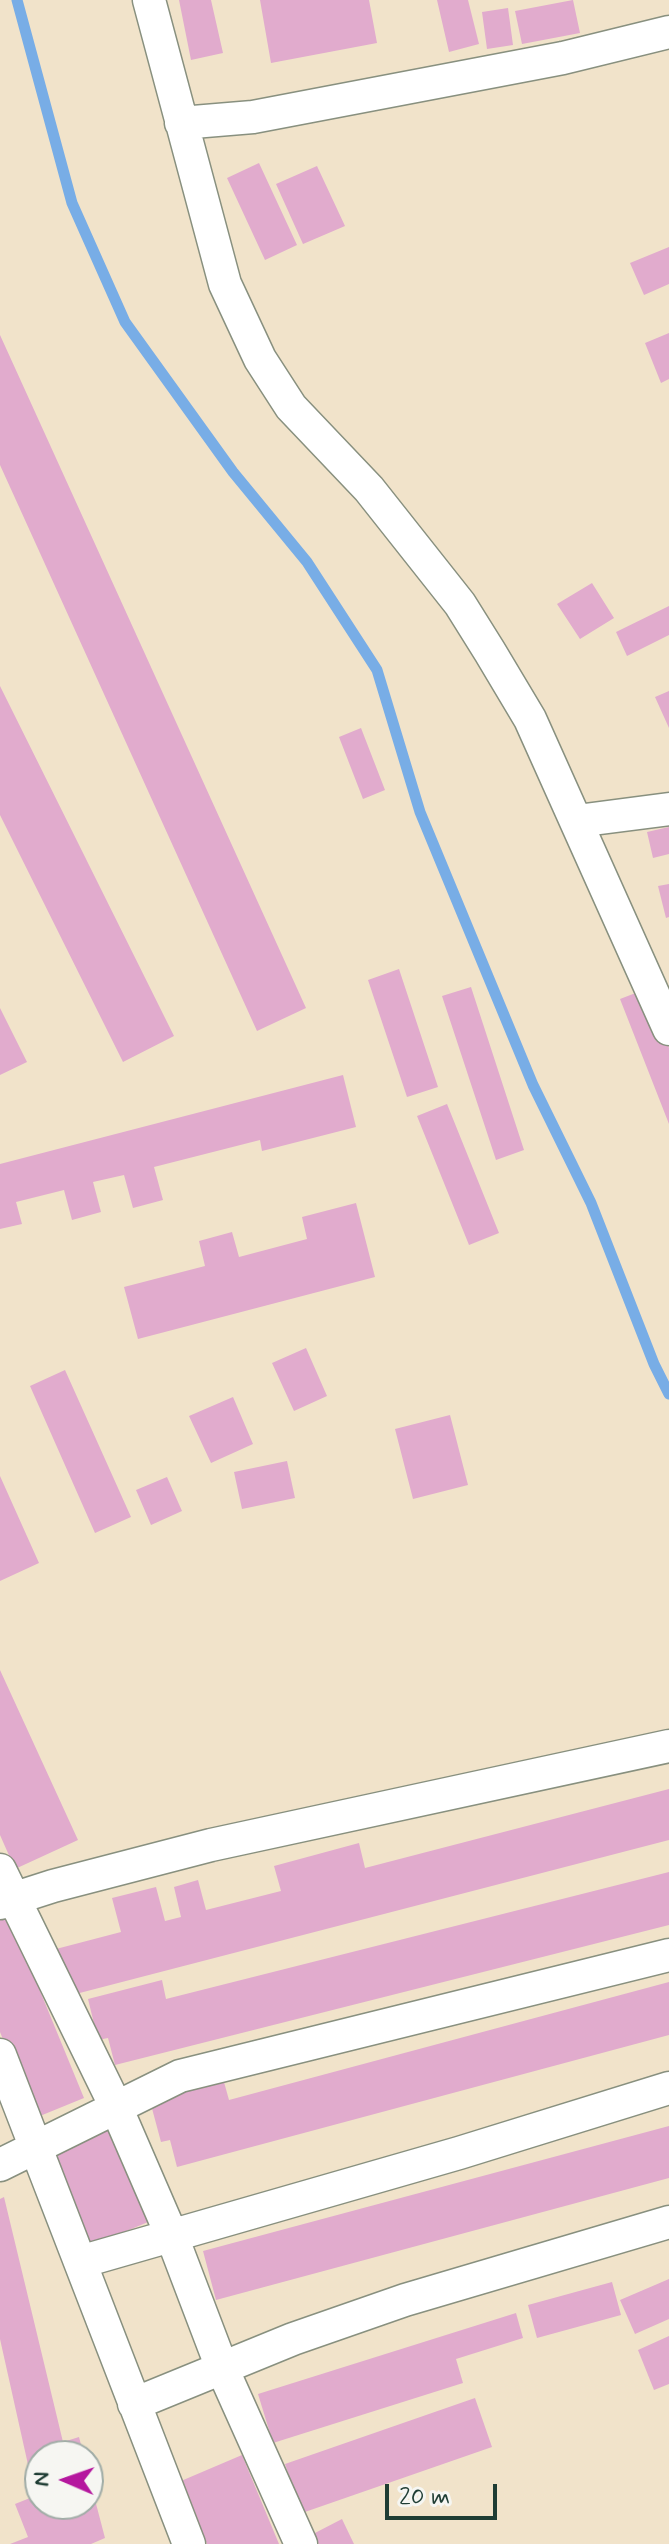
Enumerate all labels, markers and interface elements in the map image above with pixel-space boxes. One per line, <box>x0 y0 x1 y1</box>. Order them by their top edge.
north arrow <box>24 2440 104 2520</box>
scale bar <box>389 2468 501 2518</box>
text: N <box>28 2471 56 2487</box>
text: 20 m <box>399 2482 450 2513</box>

